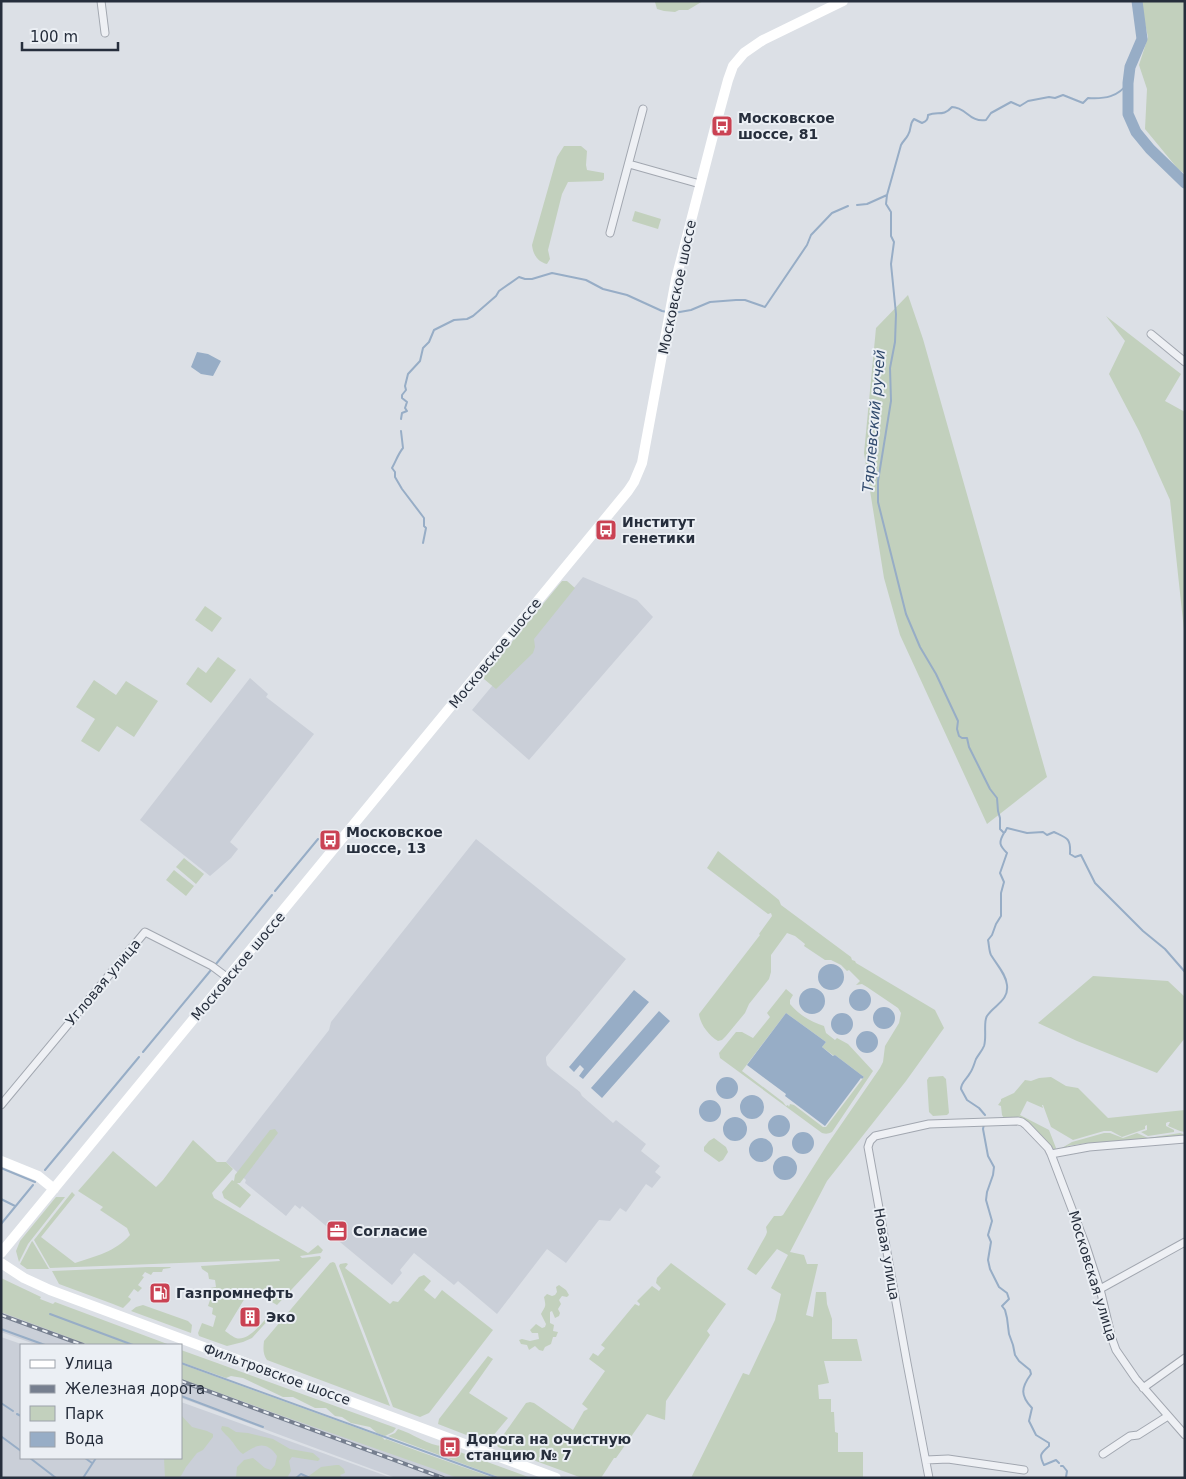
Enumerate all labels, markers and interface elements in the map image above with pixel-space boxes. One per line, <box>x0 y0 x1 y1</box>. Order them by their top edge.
scale bar <box>22 20 119 52</box>
text: 100 m <box>30 28 78 46</box>
place label: Московское шоссе, 81 <box>738 110 835 142</box>
bus stop icon: Московское шоссе, 81 <box>710 114 734 138</box>
street label: Московское шоссе <box>655 218 699 356</box>
water label: Тярлевский ручей <box>859 349 889 493</box>
place label: Институт генетики <box>622 514 696 546</box>
bus stop icon: Институт генетики <box>594 518 618 542</box>
street label: Московское шоссе <box>446 595 544 711</box>
place label: Московское шоссе, 13 <box>346 824 443 856</box>
bus stop icon: Московское шоссе, 13 <box>318 828 342 852</box>
street label: Московское шоссе <box>188 908 288 1024</box>
street label: Угловая улица <box>62 936 144 1028</box>
street label: Новая улица <box>871 1207 903 1301</box>
street label: Московская улица <box>1066 1209 1120 1343</box>
office icon: Согласие <box>325 1219 349 1243</box>
place label: Согласие <box>353 1223 428 1239</box>
fuel station icon: Газпромнефть <box>148 1281 172 1305</box>
place label: Газпромнефть <box>176 1285 293 1301</box>
building icon: Эко <box>238 1305 262 1329</box>
place label: Эко <box>266 1309 296 1325</box>
street label: Фильтровское шоссе <box>201 1340 353 1408</box>
legend <box>20 1344 182 1459</box>
text: Улица <box>65 1355 113 1373</box>
text: Железная дорога <box>65 1380 205 1398</box>
text: Парк <box>65 1405 104 1423</box>
text: Вода <box>65 1430 104 1448</box>
place label: Дорога на очистную станцию № 7 <box>466 1431 631 1463</box>
bus stop icon: Дорога на очистную станцию № 7 <box>438 1435 462 1459</box>

